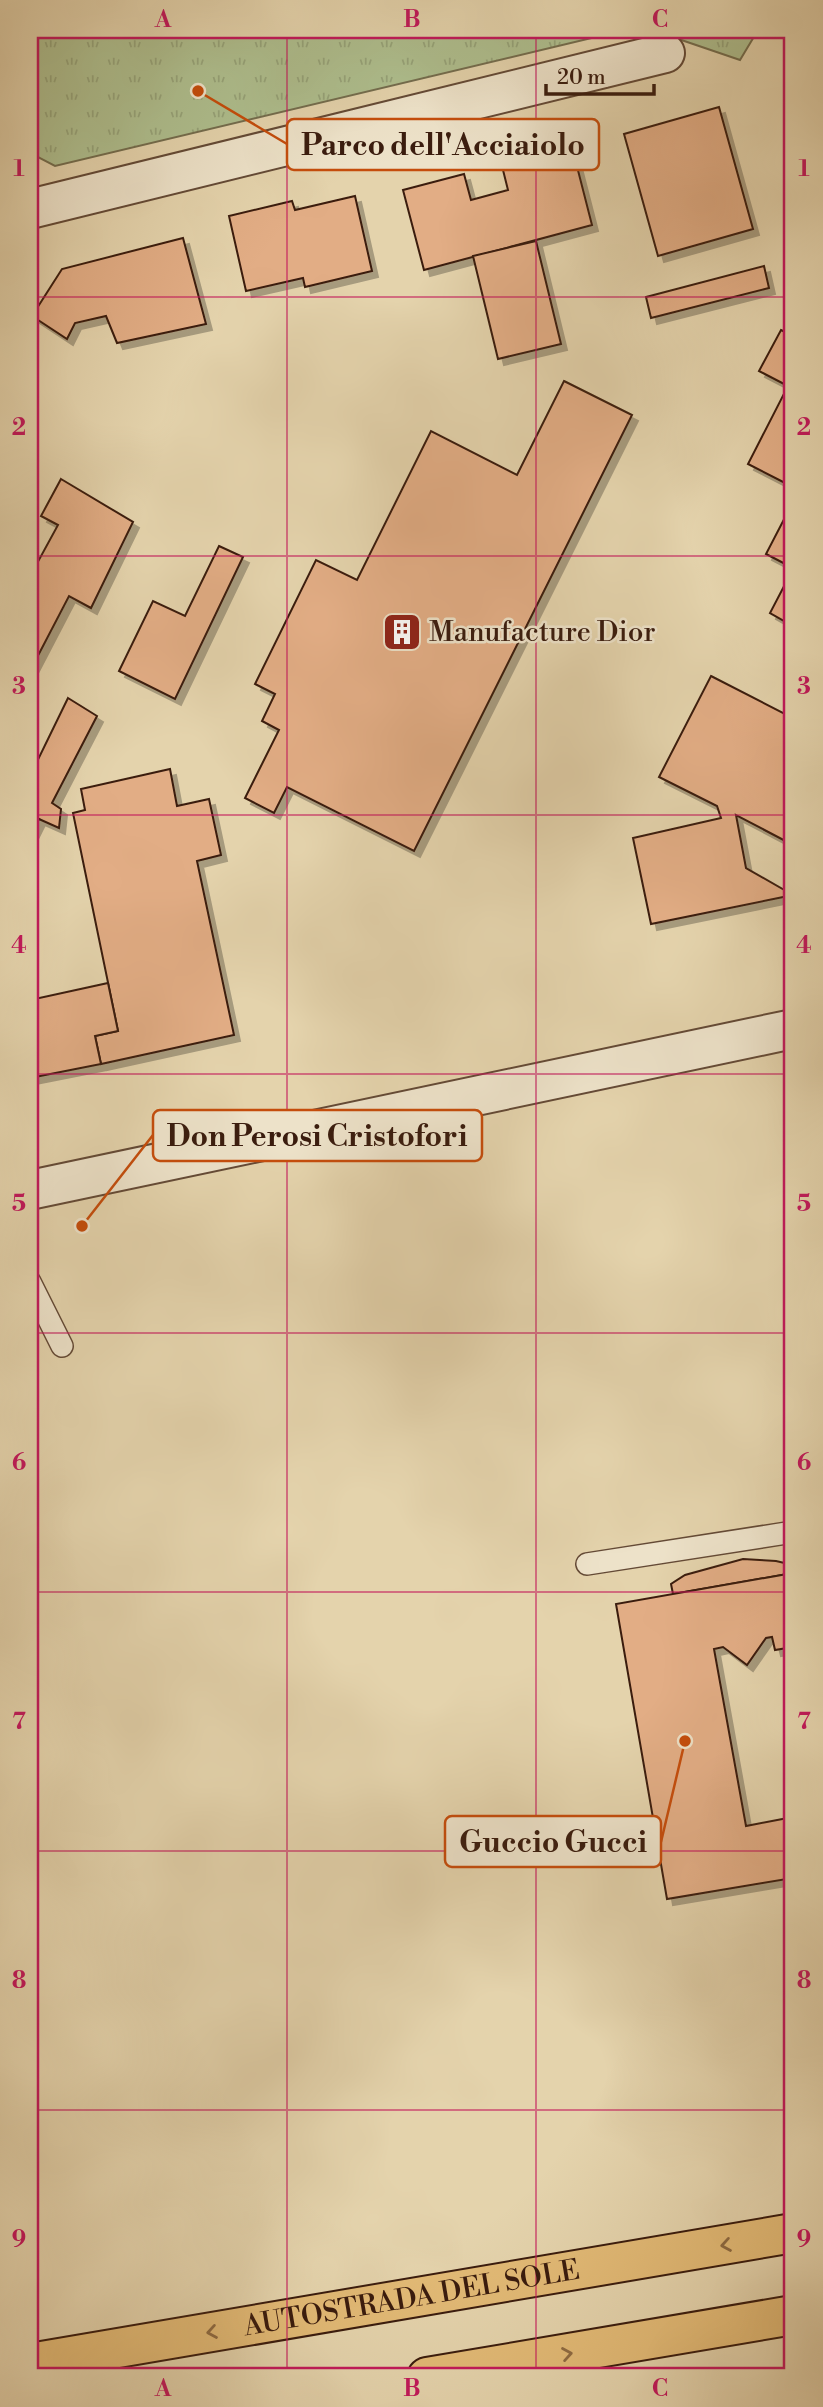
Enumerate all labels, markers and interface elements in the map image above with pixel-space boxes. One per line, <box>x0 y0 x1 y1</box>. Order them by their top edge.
text: A <box>154 6 172 34</box>
text: B <box>403 6 421 34</box>
text: C <box>652 6 668 34</box>
scale bar <box>546 52 655 96</box>
text: 20 m <box>557 65 606 91</box>
callout: Parco dell'Acciaiolo <box>287 119 599 170</box>
text: Parco dell'Acciaiolo <box>301 127 585 165</box>
text: 1 <box>13 155 25 183</box>
text: 1 <box>798 155 810 183</box>
text: 2 <box>12 414 26 442</box>
text: 2 <box>797 414 811 442</box>
building icon: Manufacture Dior <box>381 611 423 653</box>
place label: Manufacture Dior <box>429 615 656 650</box>
text: 3 <box>12 673 26 701</box>
text: 3 <box>797 673 811 701</box>
text: 4 <box>11 932 27 960</box>
text: 4 <box>796 932 812 960</box>
callout: Don Perosi Cristofori <box>153 1110 482 1161</box>
text: Don Perosi Cristofori <box>167 1118 468 1156</box>
text: 5 <box>12 1190 26 1218</box>
text: 5 <box>797 1190 811 1218</box>
text: 6 <box>12 1449 26 1477</box>
text: 6 <box>797 1449 811 1477</box>
text: 7 <box>12 1708 26 1736</box>
text: 7 <box>797 1708 811 1736</box>
callout: Guccio Gucci <box>445 1816 661 1867</box>
text: Guccio Gucci <box>459 1824 648 1862</box>
text: 8 <box>12 1967 26 1995</box>
text: 8 <box>797 1967 811 1995</box>
text: 9 <box>12 2226 26 2254</box>
text: 9 <box>797 2226 811 2254</box>
one-way arrow <box>720 2237 732 2252</box>
street label: AUTOSTRADA DEL SOLE <box>240 2252 582 2344</box>
one-way arrow <box>206 2324 218 2339</box>
one-way arrow <box>561 2347 573 2362</box>
text: A <box>154 2375 172 2403</box>
text: B <box>403 2375 421 2403</box>
text: C <box>652 2375 668 2403</box>

